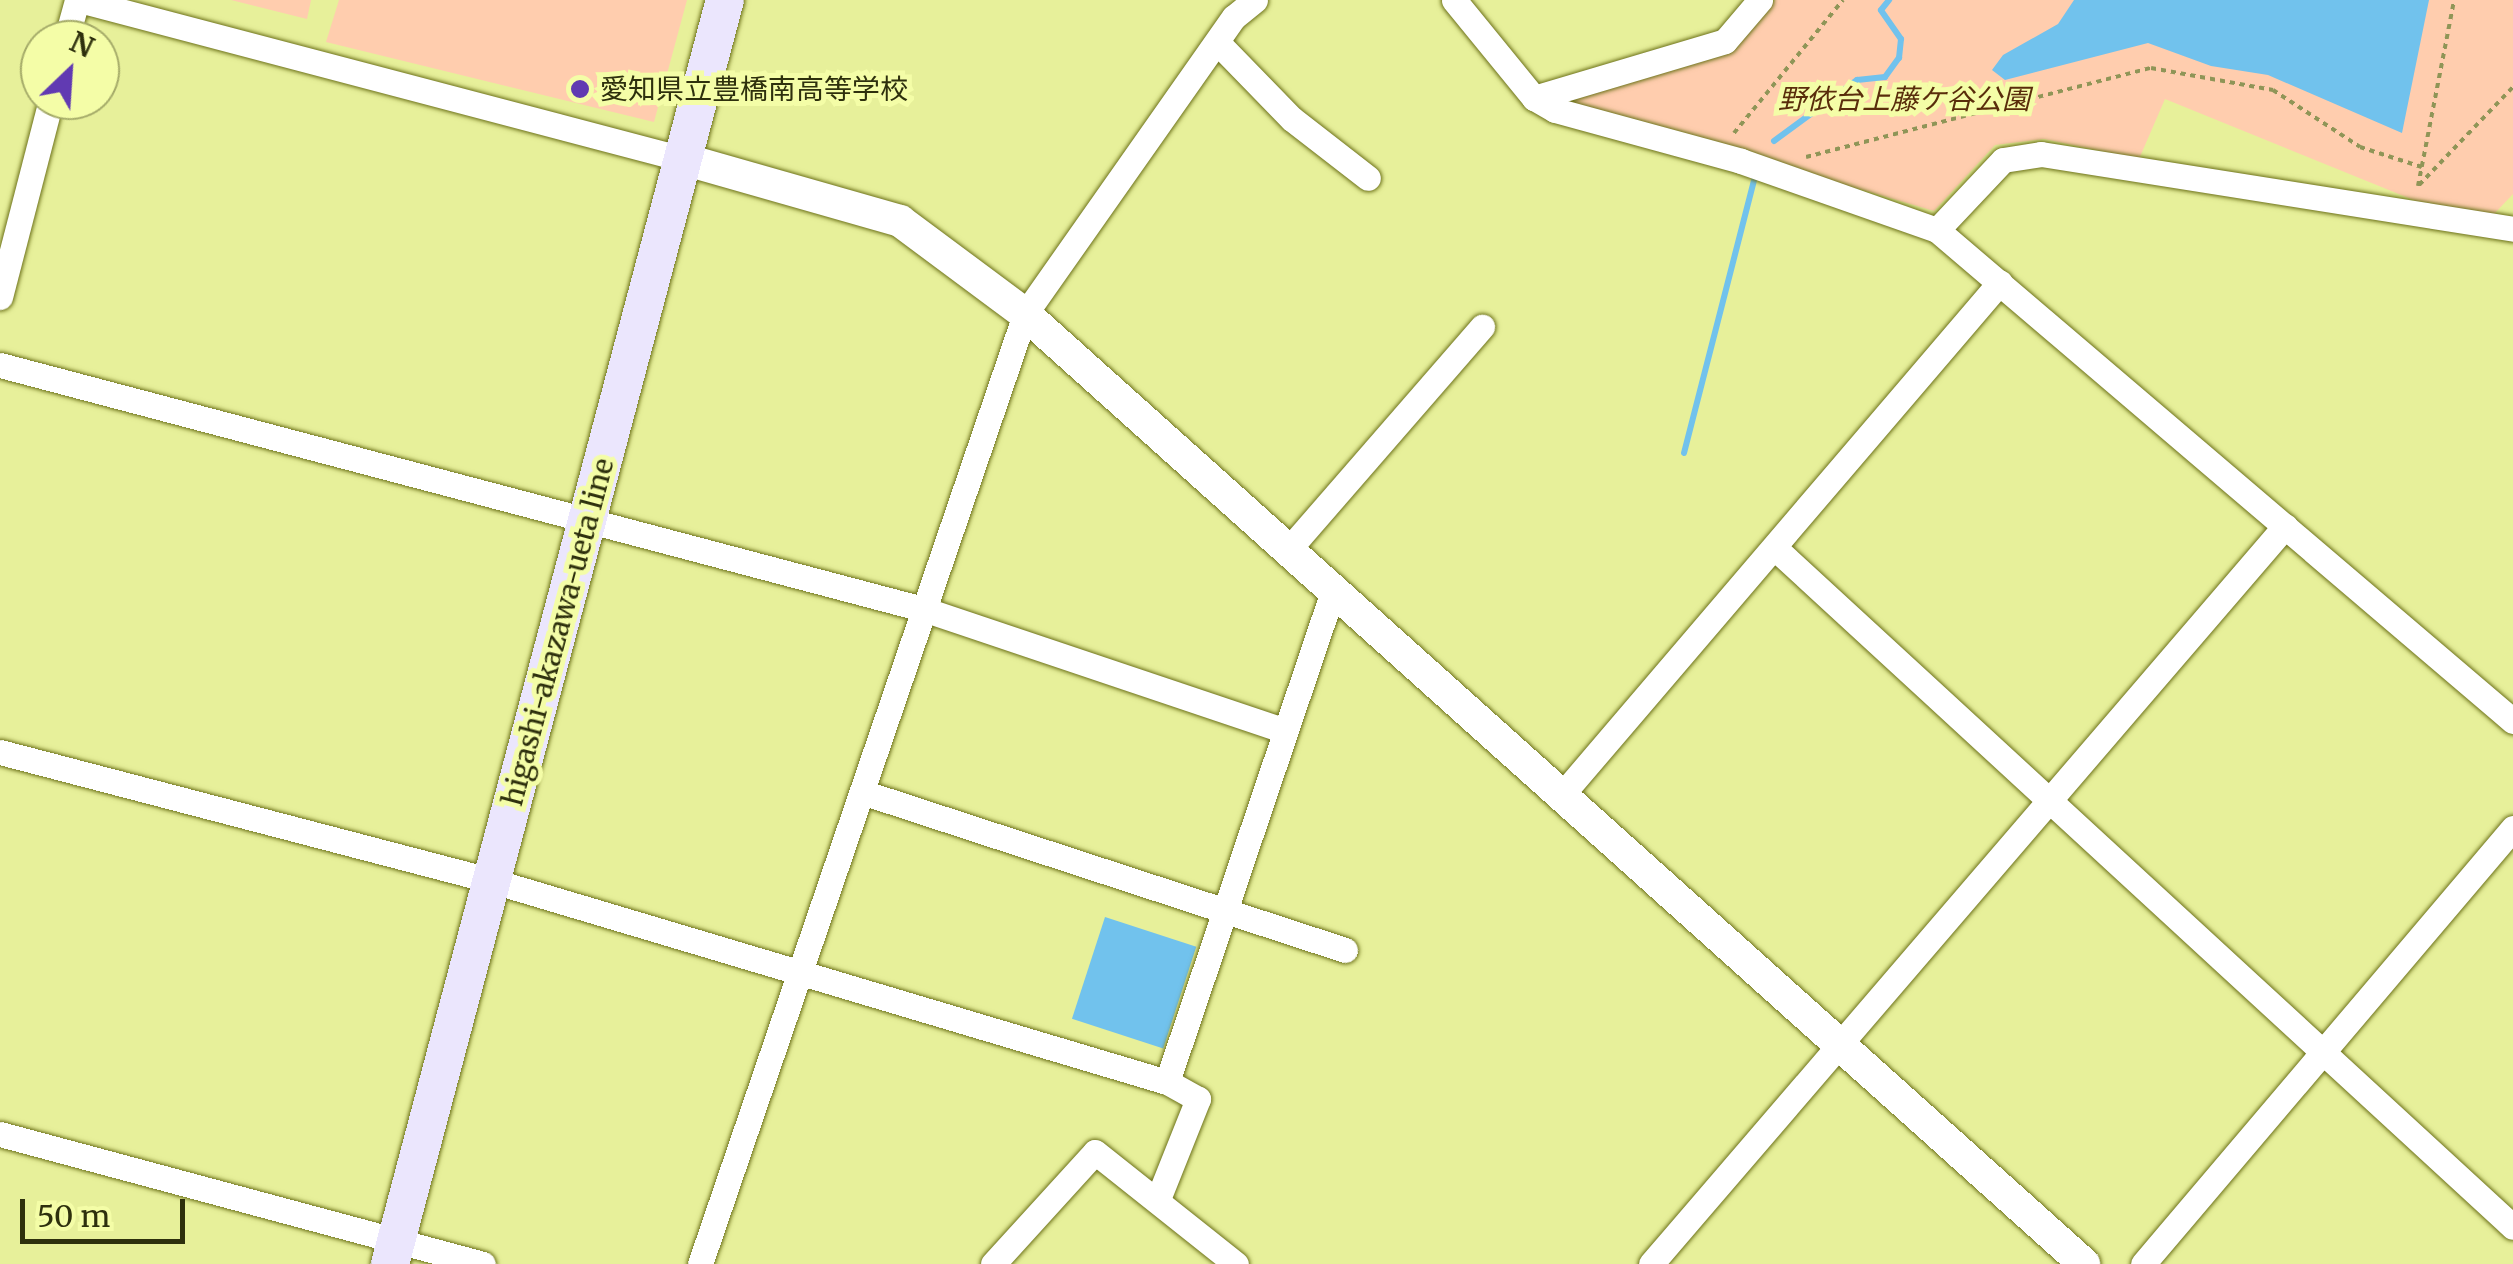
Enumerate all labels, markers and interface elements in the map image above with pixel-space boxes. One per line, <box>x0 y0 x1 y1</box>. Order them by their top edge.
north arrow <box>20 20 120 120</box>
text: N <box>64 24 99 66</box>
place label: 愛知県立豊橋南高等学校 <box>600 72 908 106</box>
marker: 愛知県立豊橋南高等学校 <box>569 78 591 100</box>
park label: 野依台上藤ケ谷公園 <box>1778 82 2030 116</box>
street label: higashi-akazawa-ueta line <box>495 455 621 809</box>
scale bar <box>25 1179 190 1241</box>
text: 50 m <box>37 1197 110 1235</box>

